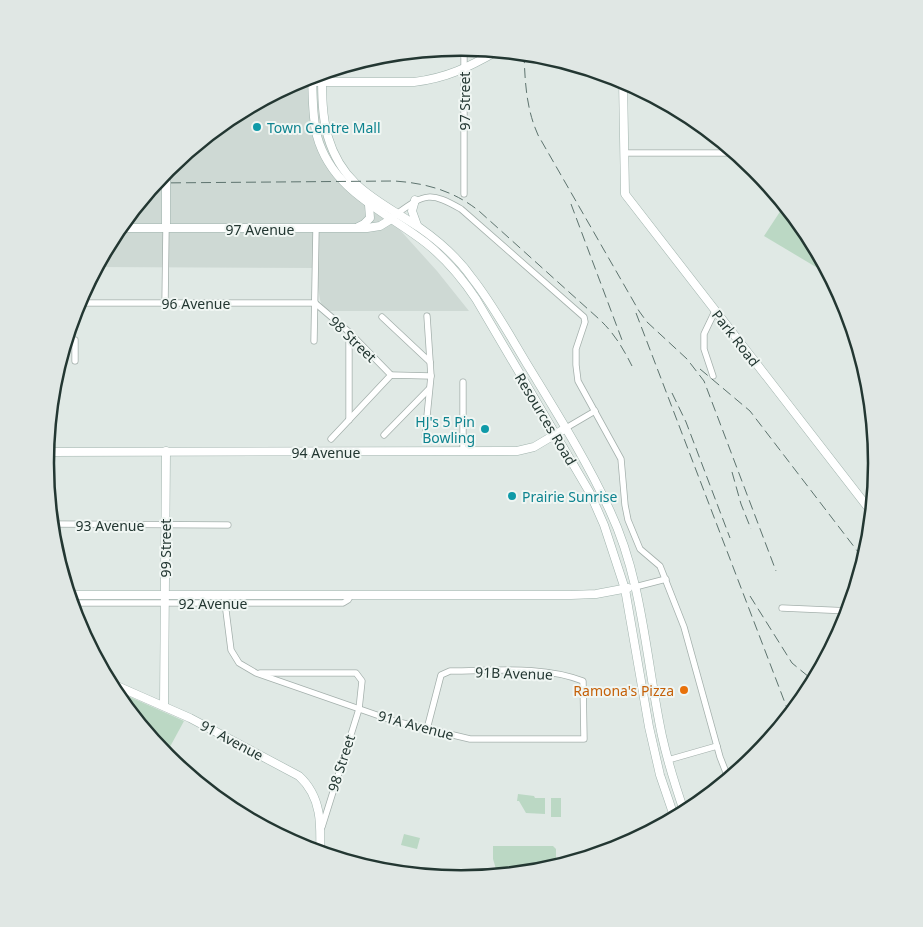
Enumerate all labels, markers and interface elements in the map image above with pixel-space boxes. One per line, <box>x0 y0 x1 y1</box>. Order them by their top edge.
street label: 97 Street <box>455 72 474 130</box>
place label: Town Centre Mall <box>267 118 381 137</box>
marker: Town Centre Mall <box>251 121 263 133</box>
street label: 97 Avenue <box>226 220 295 239</box>
street label: 96 Avenue <box>162 294 231 313</box>
street label: Park Road <box>708 306 764 370</box>
street label: 98 Street <box>325 312 381 366</box>
street label: Resources Road <box>511 369 581 469</box>
place label: HJ's 5 Pin Bowling <box>415 412 475 447</box>
marker: HJ's 5 Pin Bowling <box>479 423 491 435</box>
street label: 94 Avenue <box>292 443 361 462</box>
place label: Prairie Sunrise <box>522 487 617 506</box>
marker: Prairie Sunrise <box>506 490 518 502</box>
street label: 93 Avenue <box>76 516 145 535</box>
street label: 99 Street <box>156 519 175 577</box>
street label: 92 Avenue <box>179 594 248 613</box>
street label: 91B Avenue <box>475 662 553 684</box>
place label: Ramona's Pizza <box>573 681 674 700</box>
marker: Ramona's Pizza <box>678 684 690 696</box>
street label: 91A Avenue <box>376 706 456 744</box>
street label: 91 Avenue <box>197 715 267 765</box>
street label: 98 Street <box>323 732 359 794</box>

